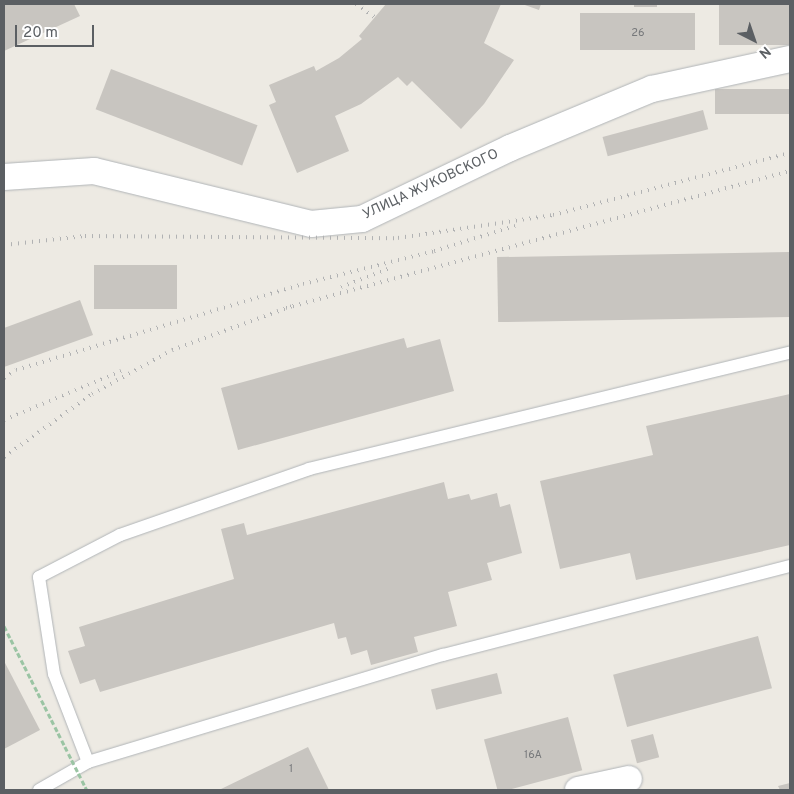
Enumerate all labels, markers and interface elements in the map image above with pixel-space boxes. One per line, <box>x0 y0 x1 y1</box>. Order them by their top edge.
scale bar <box>18 15 96 47</box>
north arrow <box>729 15 779 65</box>
text: 20 m <box>23 24 58 43</box>
house number: 26 <box>631 26 645 40</box>
text: N <box>755 42 774 61</box>
street label: УЛИЦА ЖУКОВСКОГО <box>360 146 502 224</box>
house number: 16А <box>524 748 542 762</box>
house number: 1 <box>289 762 293 776</box>

